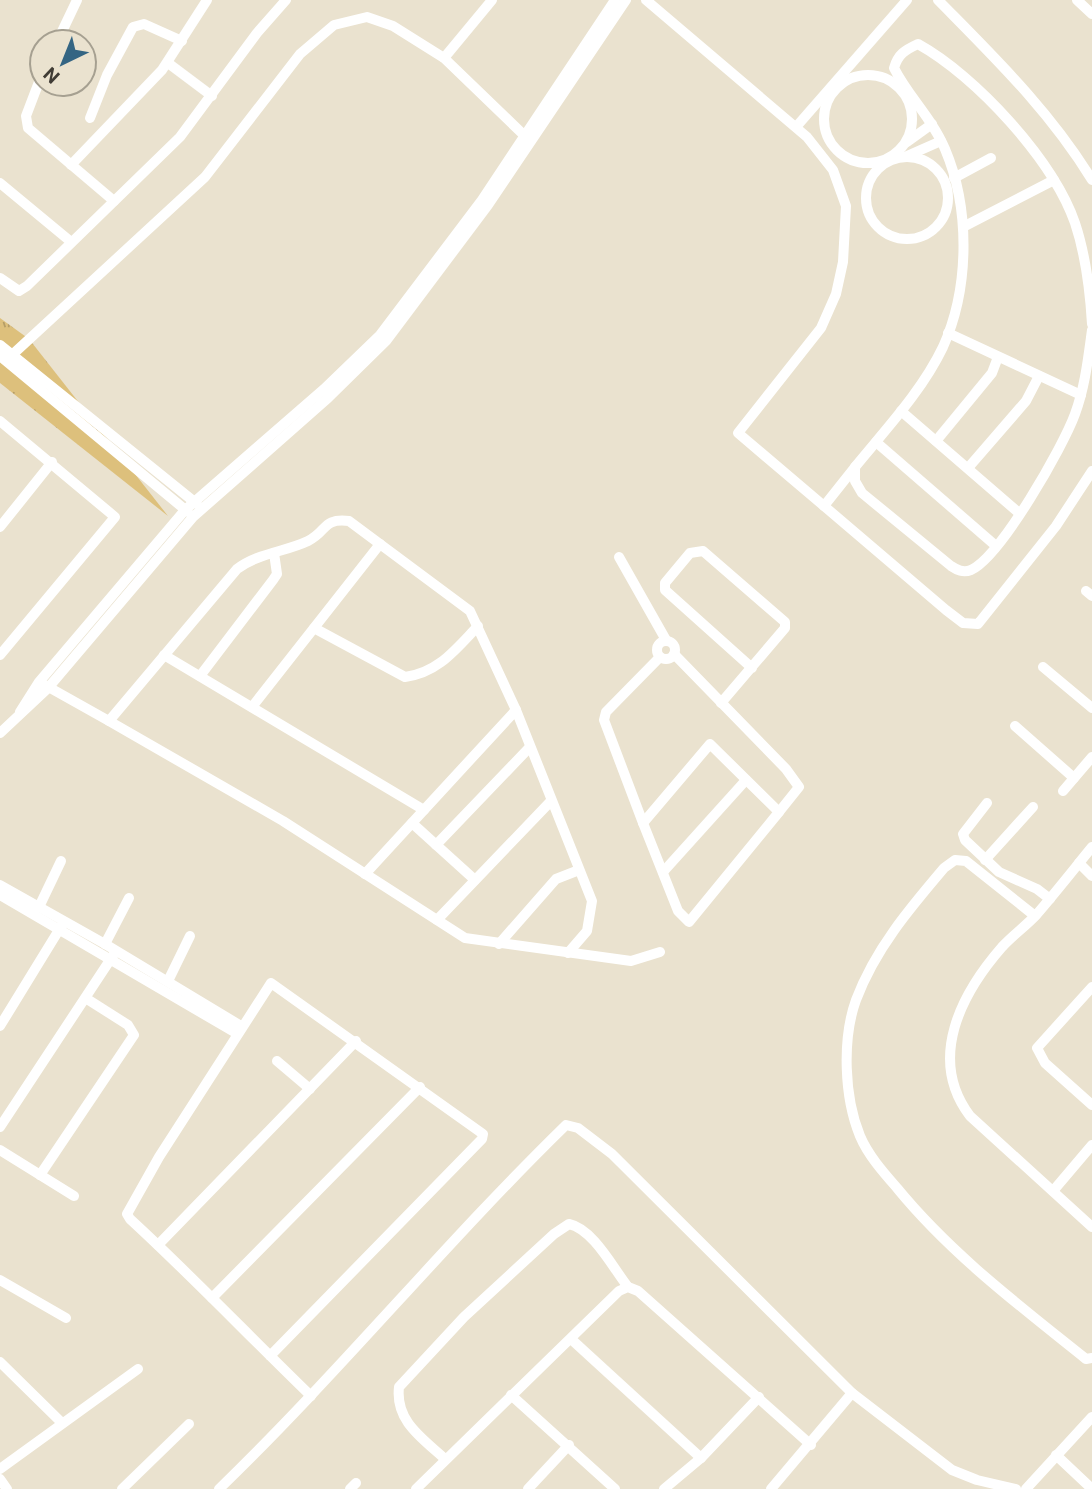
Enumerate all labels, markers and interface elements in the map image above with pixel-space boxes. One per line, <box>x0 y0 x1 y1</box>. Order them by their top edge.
north arrow <box>28 28 98 98</box>
text: N <box>39 62 64 88</box>

